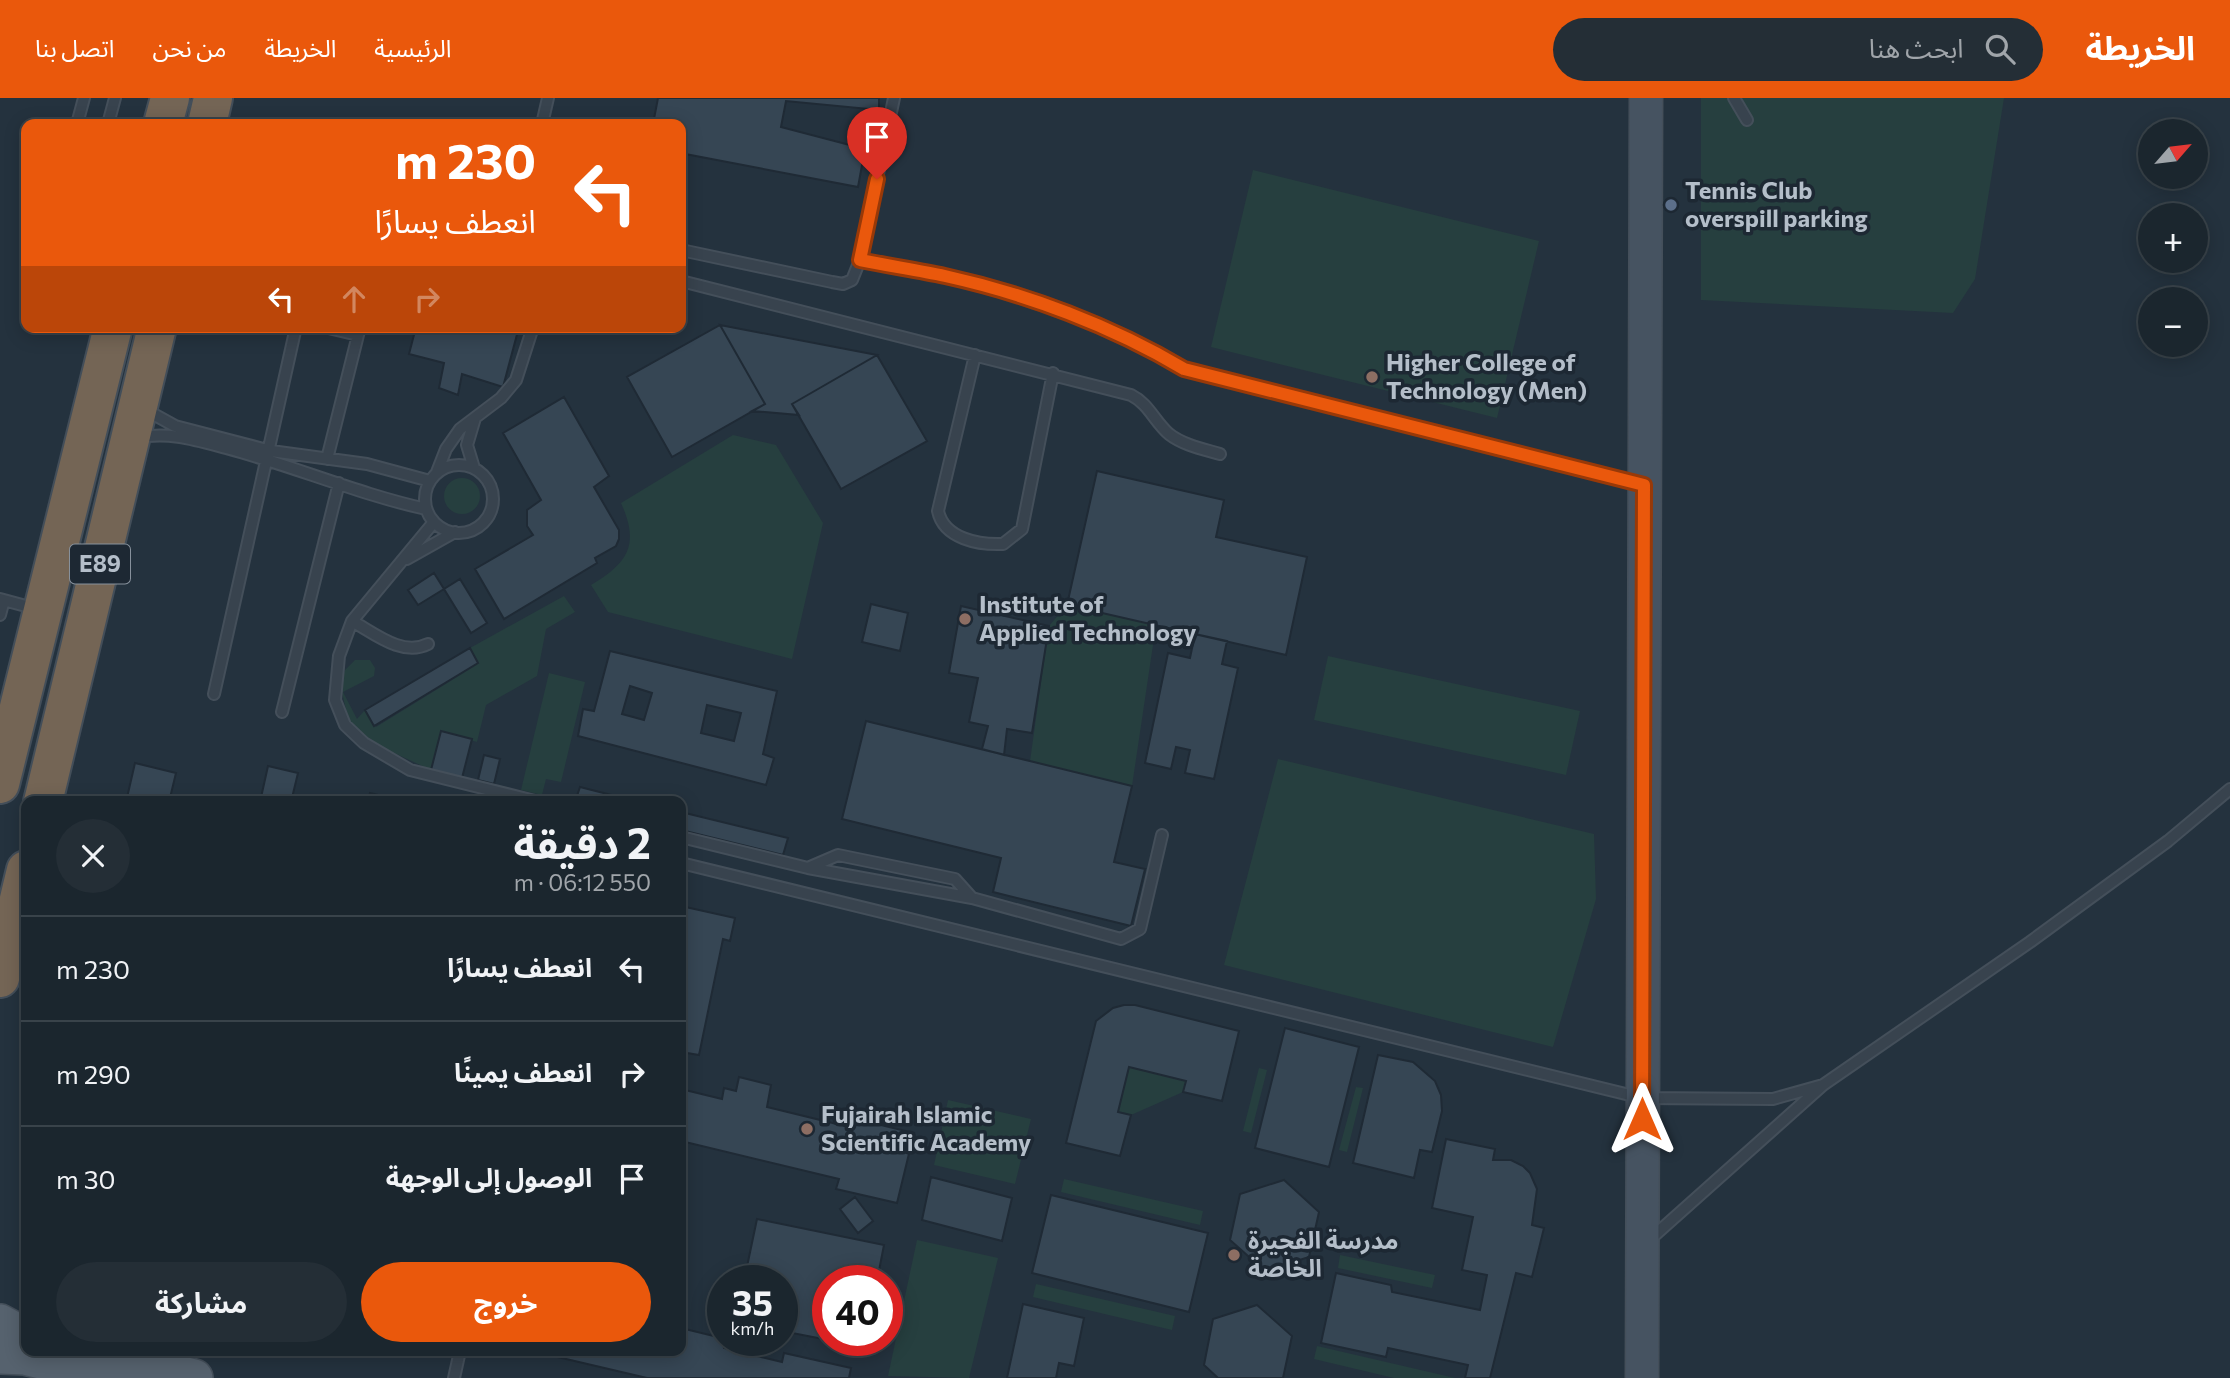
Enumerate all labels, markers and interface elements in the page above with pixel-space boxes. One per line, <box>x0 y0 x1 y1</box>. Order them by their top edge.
search box <box>1553 18 2043 81</box>
text: الخريطة <box>2085 26 2195 67</box>
icon: search <box>1981 30 2019 68</box>
text: ابحث هنا <box>1869 32 1963 63</box>
text: اتصل بنا <box>35 33 114 62</box>
text: من نحن <box>152 33 226 62</box>
text: الخريطة <box>264 33 336 62</box>
text: الرئيسية <box>374 33 452 62</box>
pin <box>847 107 907 179</box>
icon: arrive <box>858 118 896 156</box>
north arrow <box>2138 119 2208 189</box>
map controls <box>2138 119 2208 357</box>
text: 230 m <box>395 129 536 189</box>
icon: left <box>560 147 651 238</box>
place label: Tennis Club overspill parking <box>1685 175 1868 232</box>
marker: Tennis Club overspill parking <box>1663 197 1679 213</box>
text: انعطف يسارًا <box>374 200 536 240</box>
button: + <box>2138 203 2208 273</box>
icon: left <box>262 280 300 318</box>
icon: ahead <box>335 280 373 318</box>
icon: right <box>408 280 446 318</box>
button: − <box>2138 287 2208 357</box>
place label: Higher College of Technology (Men) <box>1386 347 1587 404</box>
marker: Higher College of Technology (Men) <box>1364 369 1380 385</box>
road number: E89 <box>70 544 130 584</box>
place label: Institute of Applied Technology <box>979 589 1196 646</box>
marker: Institute of Applied Technology <box>957 611 973 627</box>
text: 2 دقيقة <box>513 816 651 868</box>
button: close <box>56 819 130 893</box>
text: 550 m · 06:12 <box>514 868 651 896</box>
icon: left <box>613 950 651 988</box>
text: انعطف يسارًا <box>447 951 592 982</box>
text: 230 m <box>56 953 130 984</box>
icon: right <box>613 1055 651 1093</box>
text: انعطف يمينًا <box>454 1056 592 1087</box>
text: 290 m <box>56 1058 131 1089</box>
position arrow <box>1605 1082 1679 1156</box>
place label: Fujairah Islamic Scientific Academy <box>821 1099 1031 1156</box>
marker: Fujairah Islamic Scientific Academy <box>799 1121 815 1137</box>
icon: arrive <box>613 1160 651 1198</box>
text: الوصول إلى الوجهة <box>386 1161 592 1192</box>
text: 30 m <box>56 1163 115 1194</box>
place label: مدرسة الفجيرة الخاصة <box>1248 1225 1399 1282</box>
marker: مدرسة الفجيرة الخاصة <box>1226 1247 1242 1263</box>
button: مشاركة <box>56 1262 347 1342</box>
button: خروج <box>361 1262 651 1342</box>
speed limit sign: 40 <box>812 1265 903 1356</box>
text: 35 <box>732 1280 773 1323</box>
text: km/h <box>731 1317 774 1339</box>

